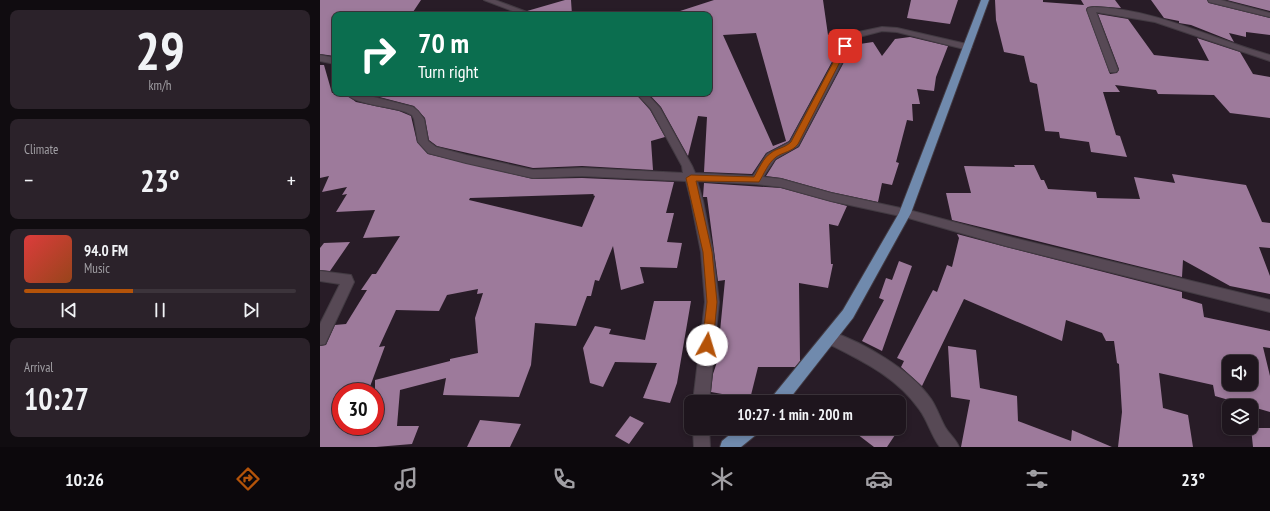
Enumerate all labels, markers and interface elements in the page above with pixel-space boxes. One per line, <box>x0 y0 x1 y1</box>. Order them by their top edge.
text: 29 <box>135 17 185 84</box>
text: 70 m <box>418 24 469 61</box>
icon: right <box>352 28 404 80</box>
pin <box>828 29 862 63</box>
icon: arrive <box>834 35 856 57</box>
text: Turn right <box>418 60 478 83</box>
text: km/h <box>148 77 172 94</box>
text: Climate <box>24 141 58 158</box>
text: 23° <box>140 161 180 200</box>
text: − <box>24 166 33 194</box>
text: + <box>287 166 296 194</box>
text: 94.0 FM <box>84 241 128 260</box>
text: Music <box>84 260 110 277</box>
icon: previous <box>58 299 80 321</box>
icon: pause <box>149 299 171 321</box>
icon: next <box>240 299 262 321</box>
position arrow <box>686 324 728 366</box>
map controls <box>1222 355 1258 435</box>
button: sound <box>1222 355 1258 391</box>
text: Arrival <box>24 359 53 376</box>
text: 10:27 <box>24 379 89 418</box>
speed limit sign: 30 <box>332 383 384 435</box>
button: layers <box>1222 399 1258 435</box>
text: 10:27 · 1 min · 200 m <box>737 405 853 424</box>
icon: directions <box>234 465 262 493</box>
icon: music <box>392 465 420 493</box>
icon: phone <box>550 465 578 493</box>
icon: climate <box>708 465 736 493</box>
icon: car <box>865 465 893 493</box>
icon: filters <box>1023 465 1051 493</box>
text: 10:26 <box>65 468 104 491</box>
text: 23° <box>1181 468 1205 491</box>

